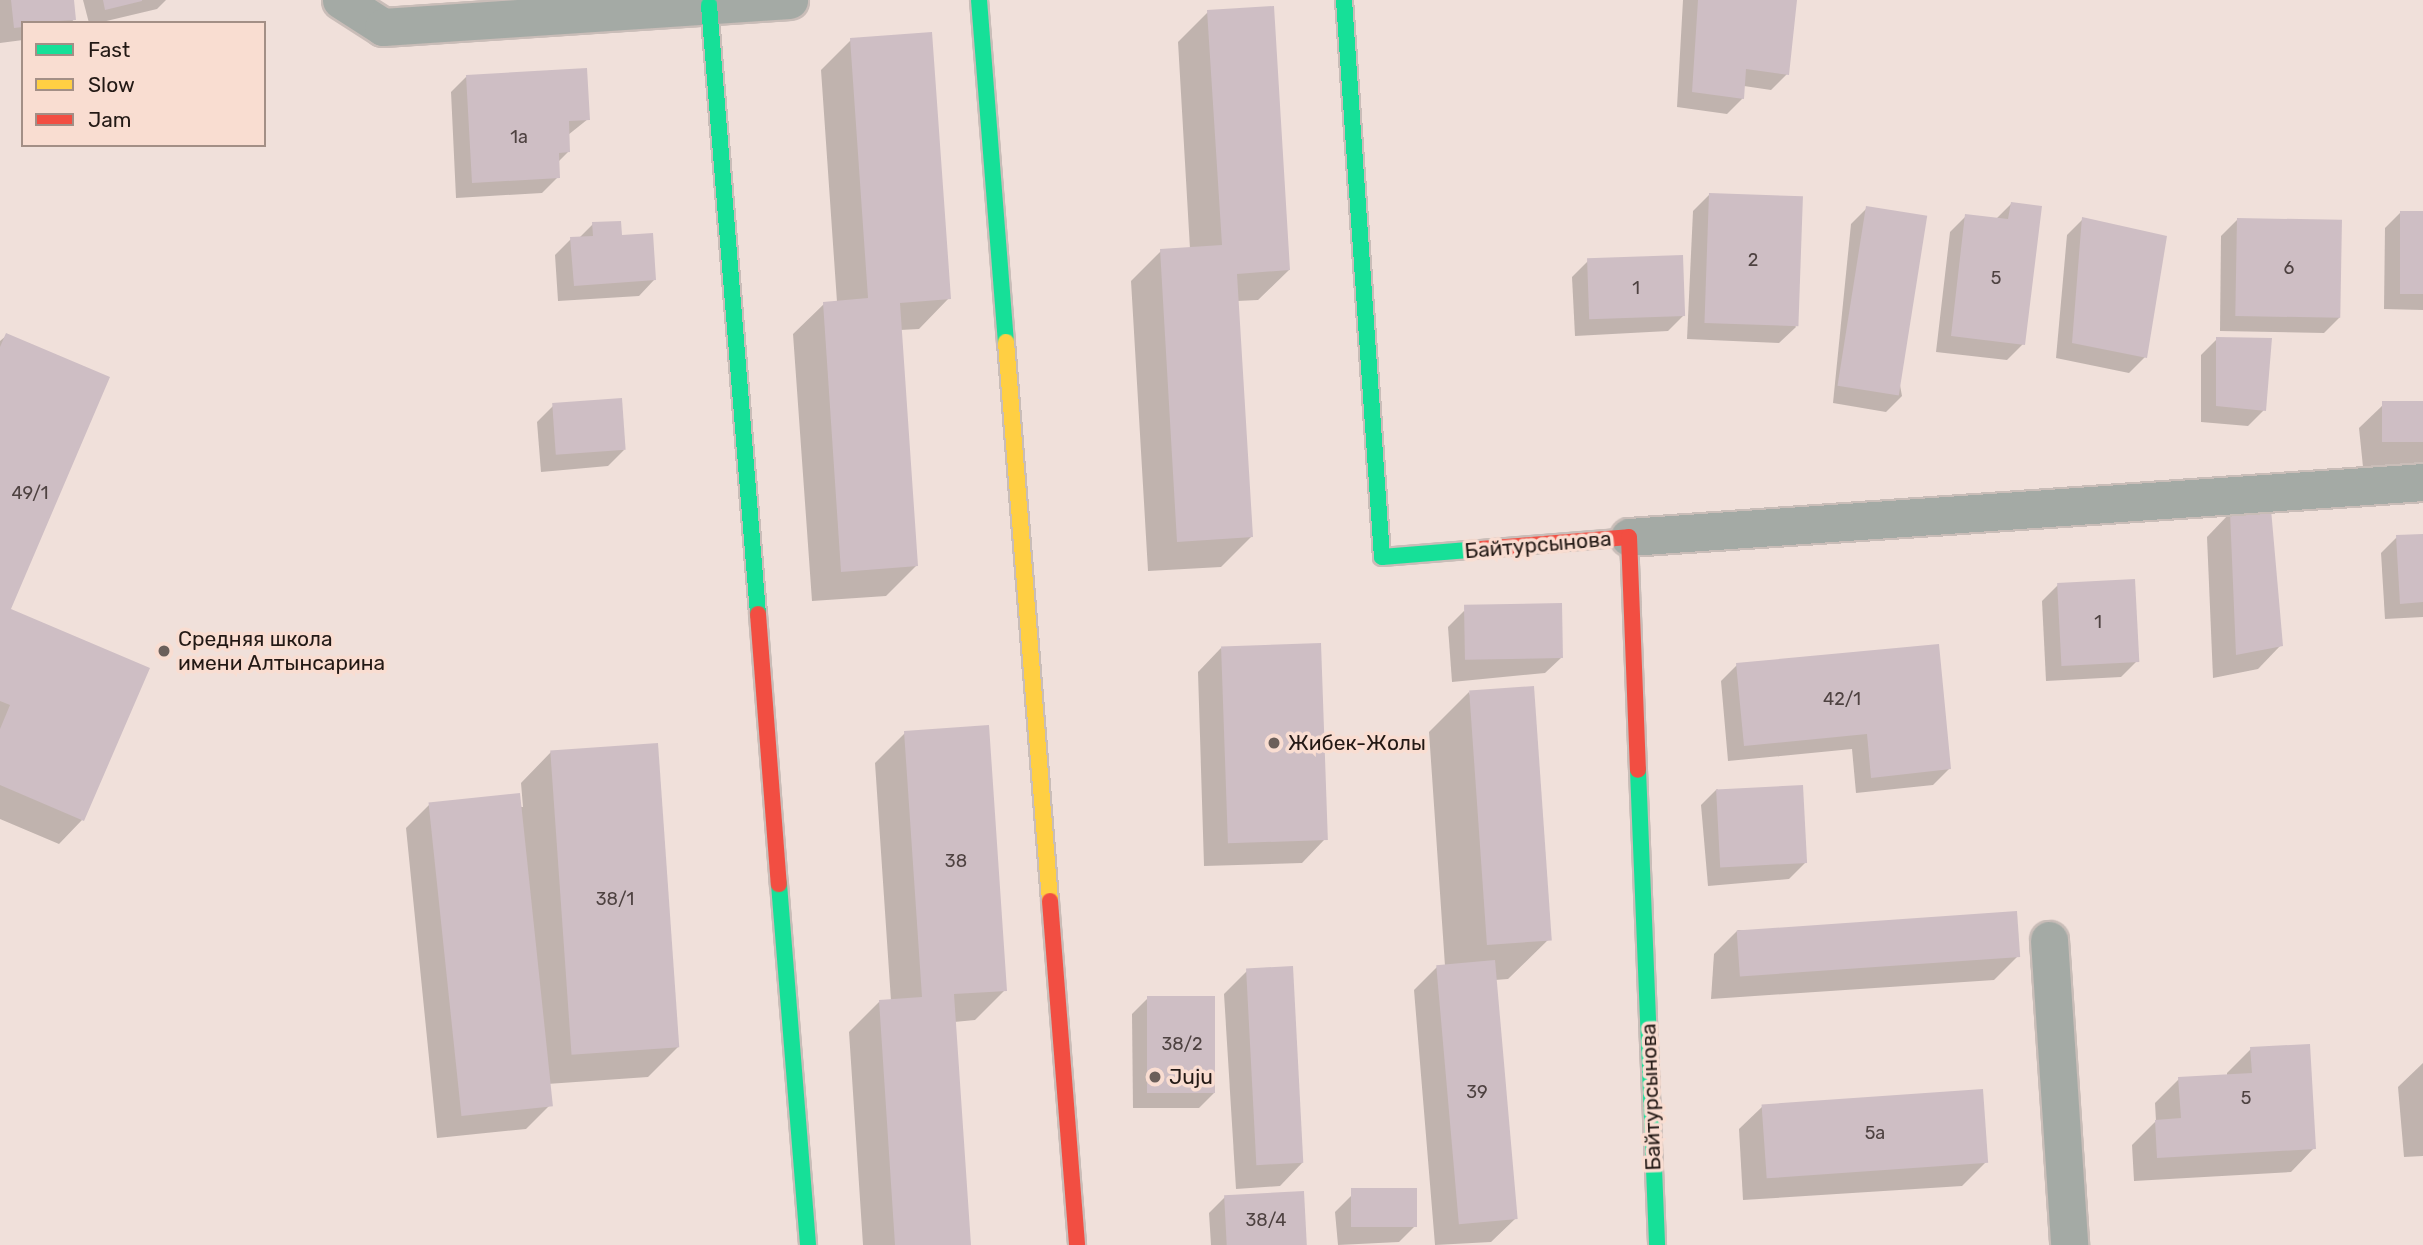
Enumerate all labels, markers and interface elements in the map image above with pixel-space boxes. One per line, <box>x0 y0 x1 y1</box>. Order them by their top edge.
legend <box>21 21 266 147</box>
text: Fast <box>88 37 130 62</box>
text: Slow <box>88 72 135 97</box>
text: Jam <box>88 107 132 132</box>
house number: 1а <box>510 126 528 148</box>
house number: 2 <box>1748 249 1758 271</box>
house number: 6 <box>2284 257 2294 279</box>
house number: 5 <box>1991 267 2001 289</box>
house number: 1 <box>1632 277 1640 299</box>
house number: 49/1 <box>11 482 49 504</box>
street label: Байтурсынова <box>1464 526 1612 564</box>
house number: 1 <box>2094 611 2102 633</box>
place label: Средняя школа имени Алтынсарина <box>178 626 385 676</box>
marker: Средняя школа имени Алтынсарина <box>156 643 172 659</box>
house number: 42/1 <box>1823 688 1861 710</box>
place label: Жибек-Жолы <box>1288 730 1426 756</box>
marker: Жибек-Жолы <box>1266 735 1282 751</box>
house number: 38 <box>945 850 967 872</box>
house number: 38/1 <box>596 888 634 910</box>
street label: Байтурсынова <box>1636 1023 1666 1171</box>
house number: 38/2 <box>1161 1033 1203 1055</box>
place label: Juju <box>1169 1064 1213 1090</box>
marker: Juju <box>1147 1069 1163 1085</box>
house number: 39 <box>1466 1081 1488 1103</box>
house number: 5 <box>2241 1087 2251 1109</box>
house number: 5а <box>1865 1122 1885 1144</box>
house number: 38/4 <box>1245 1209 1287 1231</box>

